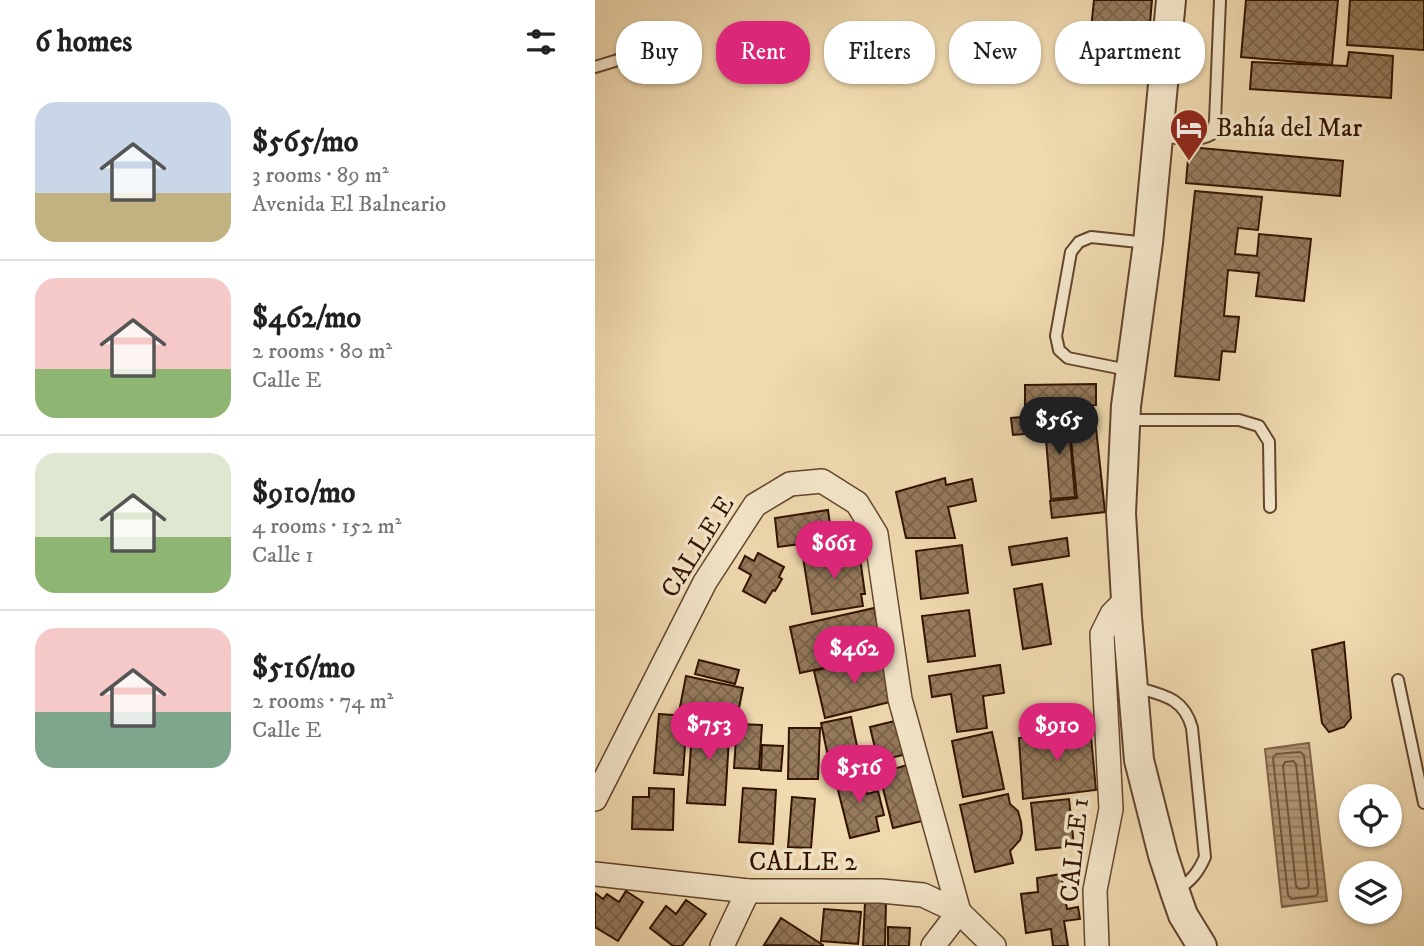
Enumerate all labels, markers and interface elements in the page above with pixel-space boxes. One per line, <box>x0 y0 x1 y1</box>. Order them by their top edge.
chip: Buy <box>616 21 702 84</box>
chip: Rent <box>716 21 810 84</box>
chip: Filters <box>824 21 935 84</box>
chip: New <box>949 21 1041 84</box>
chip: Apartment <box>1055 21 1205 84</box>
icon: filters <box>522 23 560 61</box>
text: 6 homes <box>35 24 132 61</box>
hotel icon: Bahía del Mar <box>1168 107 1210 162</box>
place label: Bahía del Mar <box>1216 112 1362 145</box>
text: $565/mo <box>252 124 358 161</box>
icon: home <box>91 130 175 214</box>
text: 3 rooms · 89 m² <box>252 161 389 190</box>
text: Avenida El Balneario <box>252 190 446 219</box>
text: $462/mo <box>252 300 361 337</box>
icon: home <box>91 306 175 390</box>
text: 2 rooms · 80 m² <box>252 337 392 366</box>
text: Calle E <box>252 366 322 395</box>
pin: $565 <box>1018 398 1100 457</box>
text: $565 <box>1035 405 1083 434</box>
text: $910/mo <box>252 475 355 512</box>
icon: home <box>91 481 175 565</box>
street label: CALLE E <box>654 490 742 604</box>
text: 4 rooms · 152 m² <box>252 512 401 541</box>
pin: $661 <box>793 522 875 581</box>
text: $661 <box>812 529 856 558</box>
text: Calle 1 <box>252 541 314 570</box>
pin: $462 <box>813 626 895 686</box>
text: $462 <box>829 634 879 663</box>
text: $516/mo <box>252 650 355 687</box>
icon: home <box>91 656 175 740</box>
text: 2 rooms · 74 m² <box>252 687 393 716</box>
pin: $753 <box>668 702 750 762</box>
pin: $910 <box>1016 704 1098 763</box>
text: $753 <box>687 710 731 739</box>
text: $910 <box>1035 711 1079 740</box>
text: Calle E <box>252 716 322 745</box>
pin: $516 <box>818 746 900 805</box>
text: $516 <box>837 753 881 782</box>
map controls <box>1339 784 1402 924</box>
button: locate <box>1339 784 1402 847</box>
street label: CALLE 1 <box>1053 796 1097 904</box>
street label: CALLE 2 <box>749 846 857 879</box>
button: layers <box>1339 861 1402 924</box>

